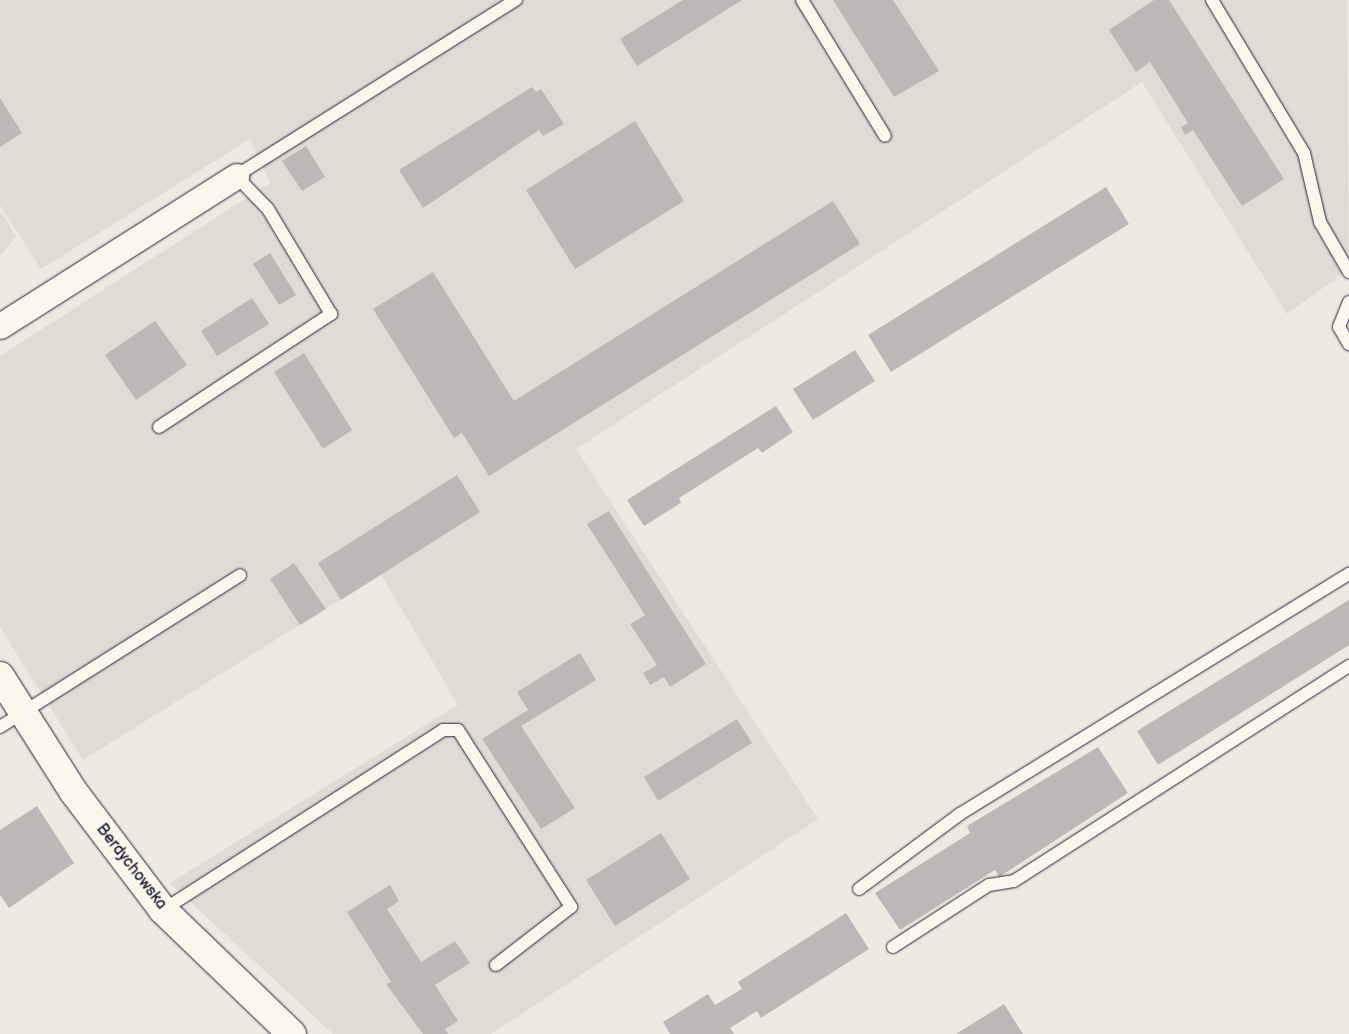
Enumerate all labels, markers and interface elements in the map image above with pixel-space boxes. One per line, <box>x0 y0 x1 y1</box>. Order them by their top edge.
street label: Berdychowska <box>92 820 170 914</box>

